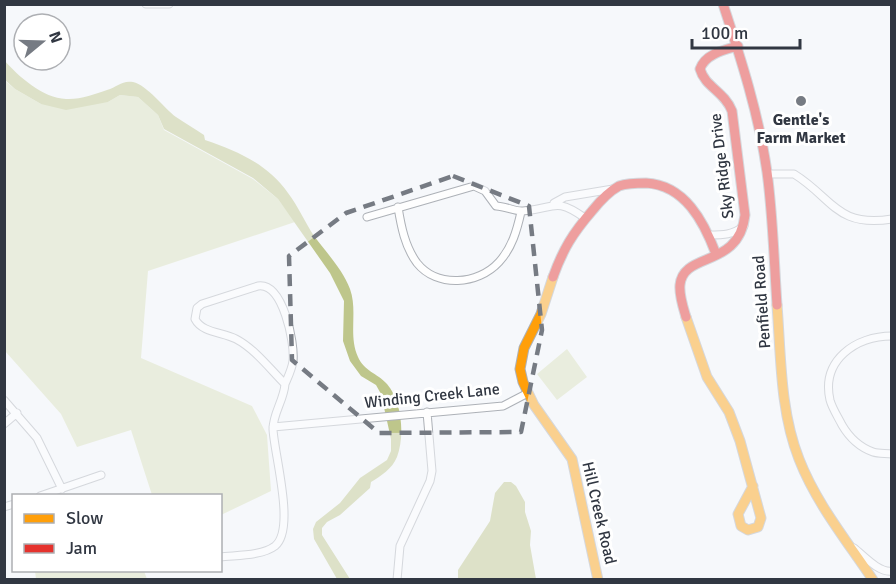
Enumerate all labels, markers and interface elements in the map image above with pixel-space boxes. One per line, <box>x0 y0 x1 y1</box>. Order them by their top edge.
north arrow <box>12 12 72 72</box>
scale bar <box>692 12 800 50</box>
text: 100 m <box>701 22 748 44</box>
text: N <box>44 29 67 46</box>
marker: Gentle's Farm Market <box>794 94 808 108</box>
place label: Gentle's Farm Market <box>757 110 845 148</box>
street label: Sky Ridge Drive <box>706 112 738 220</box>
street label: Penfield Road <box>749 255 775 349</box>
street label: Winding Creek Lane <box>363 379 501 413</box>
street label: Hill Creek Road <box>577 460 621 566</box>
legend <box>12 494 222 572</box>
text: Slow <box>66 507 103 529</box>
text: Jam <box>66 537 97 559</box>

